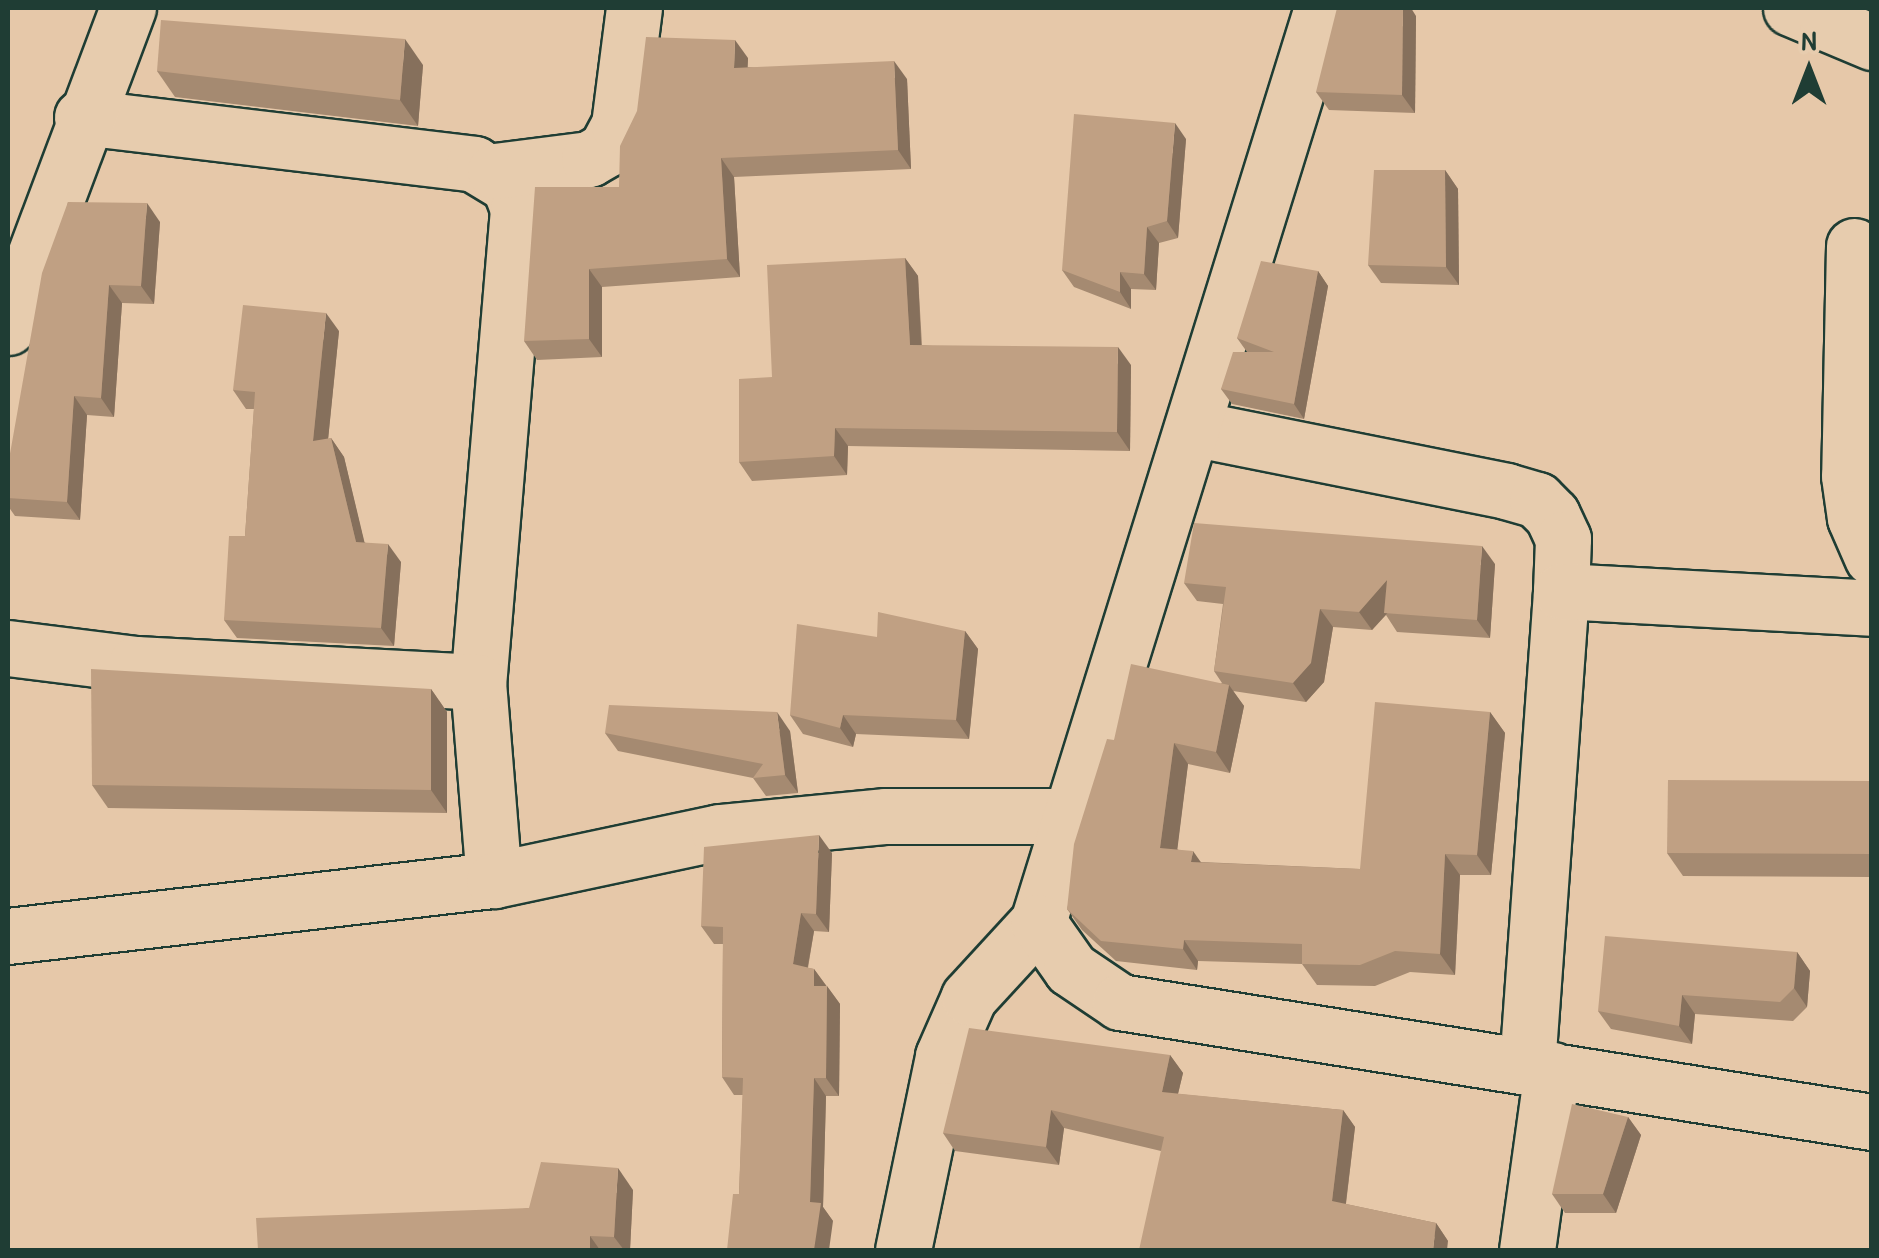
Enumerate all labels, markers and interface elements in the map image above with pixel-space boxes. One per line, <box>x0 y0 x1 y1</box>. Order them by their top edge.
north arrow <box>1759 20 1859 120</box>
text: N <box>1802 21 1816 59</box>

